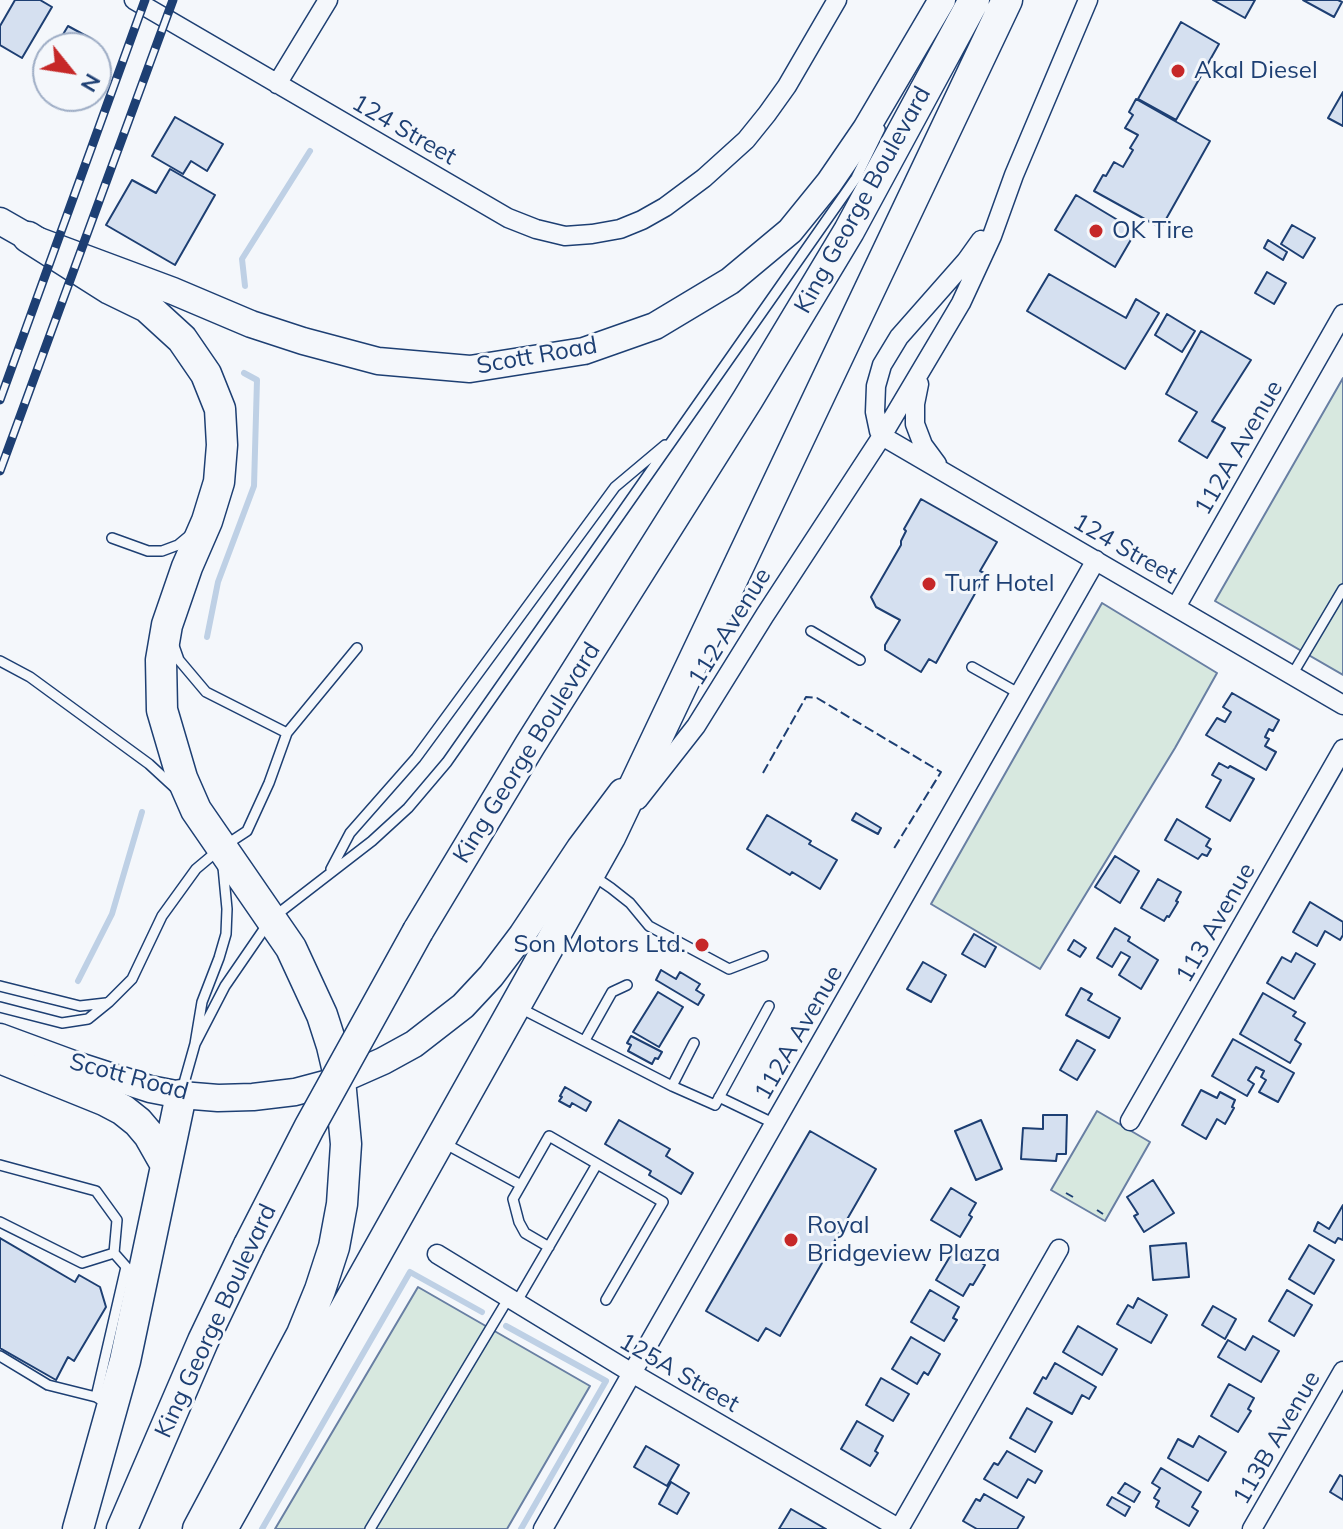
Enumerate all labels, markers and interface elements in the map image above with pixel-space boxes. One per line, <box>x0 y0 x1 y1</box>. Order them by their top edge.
north arrow <box>32 32 112 112</box>
place label: Akal Diesel <box>1194 57 1318 85</box>
marker: Akal Diesel <box>1169 62 1187 80</box>
text: N <box>75 69 107 97</box>
street label: King George Boulevard <box>789 82 937 318</box>
street label: 124 Street <box>347 89 461 171</box>
place label: OK Tire <box>1112 217 1194 245</box>
marker: OK Tire <box>1087 222 1105 240</box>
street label: Scott Road <box>475 331 599 381</box>
street label: 112A Avenue <box>1189 376 1289 520</box>
street label: 124 Street <box>1068 508 1182 590</box>
street label: 112 Avenue <box>683 563 777 691</box>
place label: Turf Hotel <box>945 570 1054 598</box>
marker: Turf Hotel <box>920 575 938 593</box>
street label: King George Boulevard <box>447 637 607 869</box>
street label: 113 Avenue <box>1170 858 1262 988</box>
place label: Son Motors Ltd. <box>513 931 686 959</box>
marker: Son Motors Ltd. <box>693 936 711 954</box>
street label: 112A Avenue <box>749 961 849 1105</box>
street label: Scott Road <box>66 1047 192 1107</box>
street label: King George Boulevard <box>149 1199 283 1443</box>
place label: Royal Bridgeview Plaza <box>807 1212 1000 1268</box>
marker: Royal Bridgeview Plaza <box>782 1231 800 1249</box>
street label: 125A Street <box>614 1327 744 1419</box>
street label: 113B Avenue <box>1227 1366 1327 1510</box>

